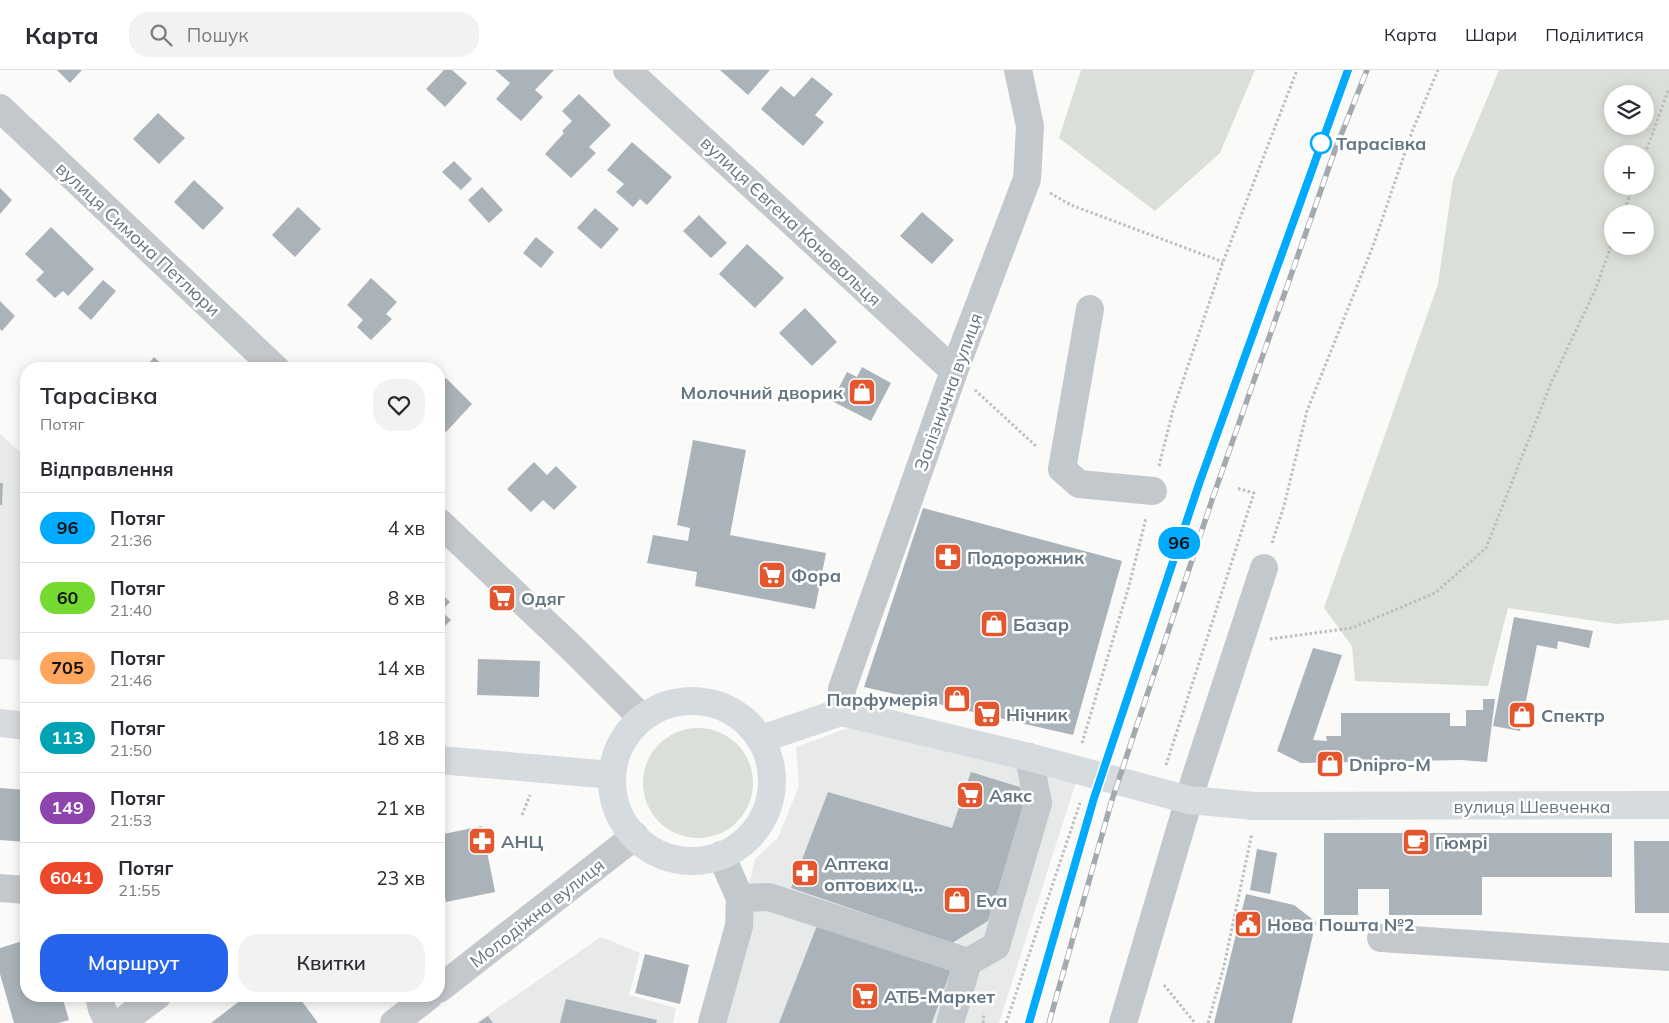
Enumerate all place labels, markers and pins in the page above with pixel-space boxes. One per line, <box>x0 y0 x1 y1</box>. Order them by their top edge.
marker: Тарасівка <box>1310 132 1332 154</box>
place label: Тарасівка <box>1336 132 1426 155</box>
shop icon: Молочний дворик <box>847 377 877 407</box>
place label: Молочний дворик <box>681 381 844 404</box>
pharmacy icon: Подорожник <box>933 542 963 572</box>
place label: Подорожник <box>967 546 1085 569</box>
supermarket icon: Фора <box>757 560 787 590</box>
place label: Фора <box>791 564 841 587</box>
supermarket icon: Одяг <box>487 583 517 613</box>
place label: Одяг <box>521 587 566 610</box>
shop icon: Базар <box>979 609 1009 639</box>
place label: Базар <box>1013 613 1069 636</box>
shop icon: Парфумерія <box>942 684 972 714</box>
place label: Парфумерія <box>826 688 938 711</box>
supermarket icon: Нічник <box>972 699 1002 729</box>
shop icon: Спектр <box>1507 700 1537 730</box>
place label: Нічник <box>1006 703 1069 726</box>
place label: Спектр <box>1541 704 1605 727</box>
shop icon: Dnipro-M <box>1315 749 1345 779</box>
place label: Dnipro-M <box>1349 753 1431 776</box>
supermarket icon: Аякс <box>955 780 985 810</box>
place label: Аякс <box>989 784 1032 807</box>
pharmacy icon: АНЦ <box>467 826 497 856</box>
cafe icon: Гюмрі <box>1401 827 1431 857</box>
place label: АНЦ <box>501 830 543 853</box>
place label: Гюмрі <box>1435 831 1488 854</box>
place label: Аптека оптових ц‥ <box>824 852 923 896</box>
pharmacy icon: Аптека оптових ц‥ <box>790 858 820 888</box>
shop icon: Eva <box>942 885 972 915</box>
place label: Eva <box>976 889 1007 912</box>
public building icon: Нова Пошта №2 <box>1233 909 1263 939</box>
place label: Нова Пошта №2 <box>1267 913 1415 936</box>
supermarket icon: АТБ-Маркет <box>850 981 880 1011</box>
place label: АТБ-Маркет <box>884 985 995 1008</box>

